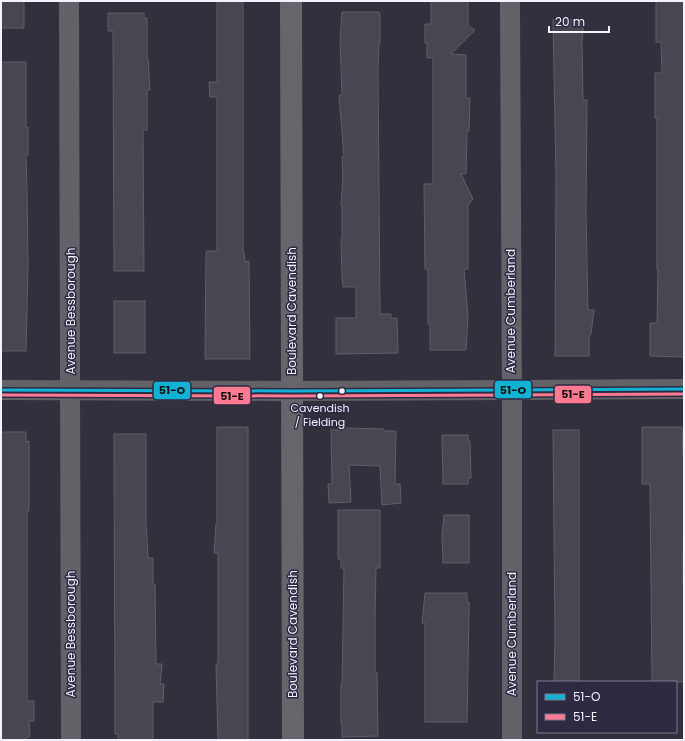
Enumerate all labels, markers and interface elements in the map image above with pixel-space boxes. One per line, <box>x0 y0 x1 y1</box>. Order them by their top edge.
scale bar <box>549 8 609 34</box>
text: 20 m <box>555 13 585 30</box>
street label: Avenue Bessborough <box>62 247 79 375</box>
street label: Boulevard Cavendish <box>283 247 300 375</box>
street label: Avenue Cumberland <box>502 249 519 373</box>
line badge: 51-O <box>494 380 532 399</box>
line badge: 51-O <box>153 381 191 400</box>
text: 51-O <box>159 382 186 398</box>
text: 51-O <box>500 382 527 398</box>
line badge: 51-E <box>554 385 592 404</box>
line badge: 51-E <box>213 386 251 405</box>
unlabelled marker <box>337 386 347 396</box>
text: 51-E <box>561 386 585 402</box>
text: 51-E <box>220 388 244 404</box>
marker: Cavendish / Fielding <box>315 391 325 401</box>
place label: Cavendish / Fielding <box>291 400 349 430</box>
street label: Avenue Bessborough <box>62 570 79 698</box>
street label: Boulevard Cavendish <box>284 570 301 698</box>
street label: Avenue Cumberland <box>503 572 520 696</box>
legend <box>537 681 677 733</box>
text: 51-O <box>573 688 600 705</box>
text: 51-E <box>573 708 597 725</box>

